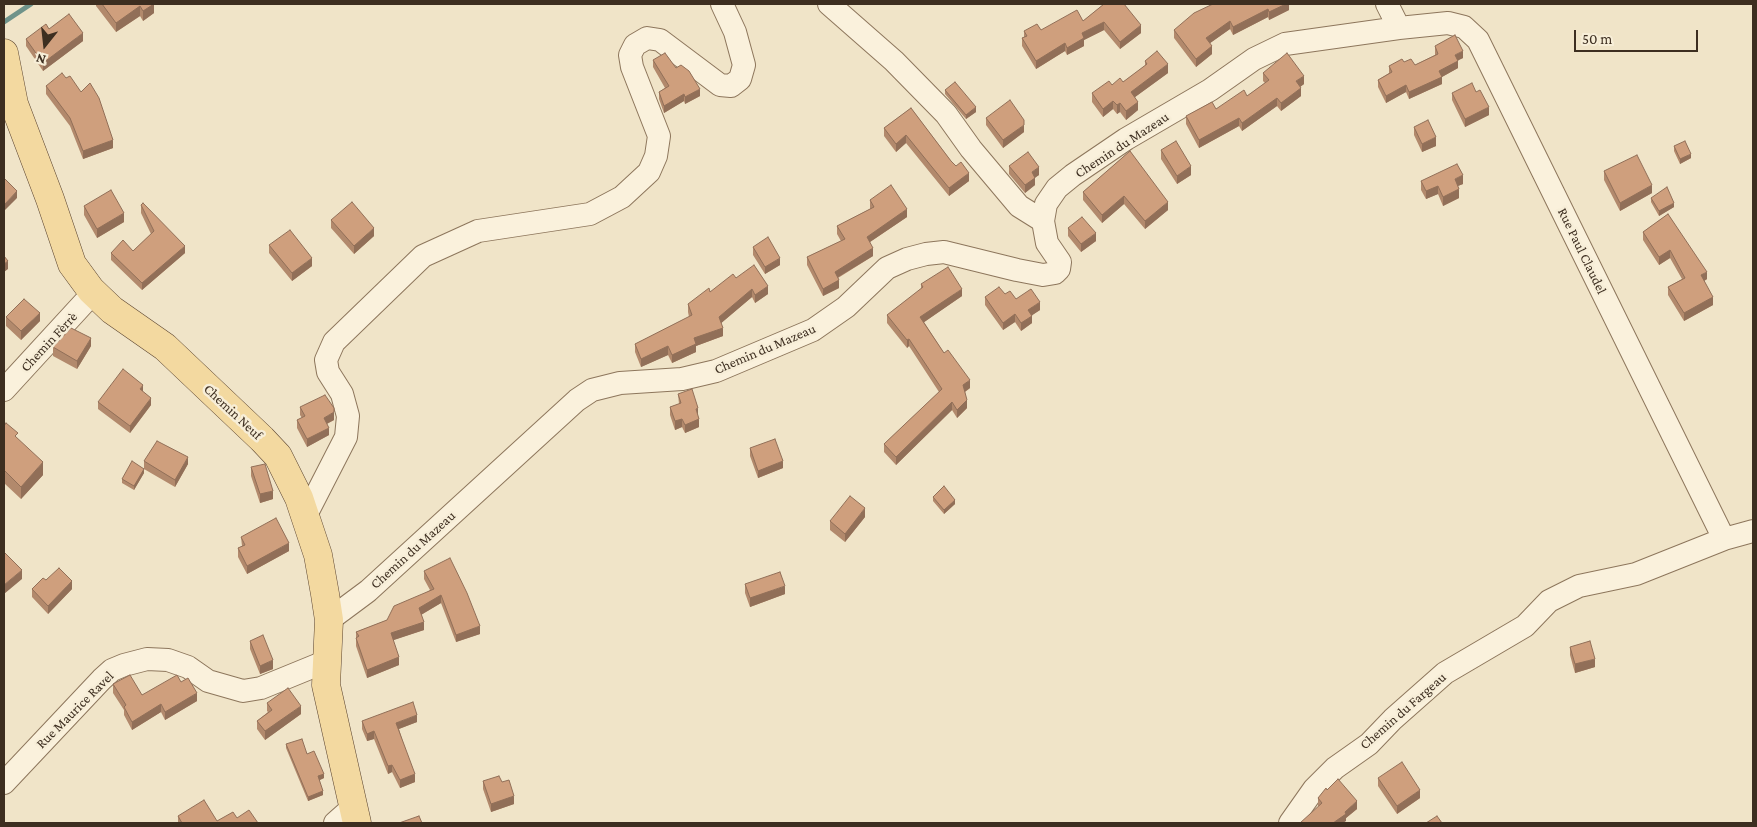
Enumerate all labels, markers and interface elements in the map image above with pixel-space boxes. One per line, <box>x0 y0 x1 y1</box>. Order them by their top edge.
north arrow <box>20 20 70 70</box>
scale bar <box>1577 20 1701 52</box>
text: 50 m <box>1582 31 1612 47</box>
text: N <box>34 50 48 68</box>
street label: Chemin du Mazeau <box>1072 108 1172 182</box>
street label: Rue Paul Claudel <box>1554 205 1610 297</box>
street label: Chemin Fèrrè <box>17 309 81 375</box>
street label: Chemin du Mazeau <box>712 320 818 378</box>
street label: Chemin Neuf <box>200 381 266 443</box>
street label: Chemin du Mazeau <box>367 507 459 593</box>
street label: Rue Maurice Ravel <box>33 668 117 752</box>
street label: Chemin du Fargeau <box>1356 669 1450 753</box>

